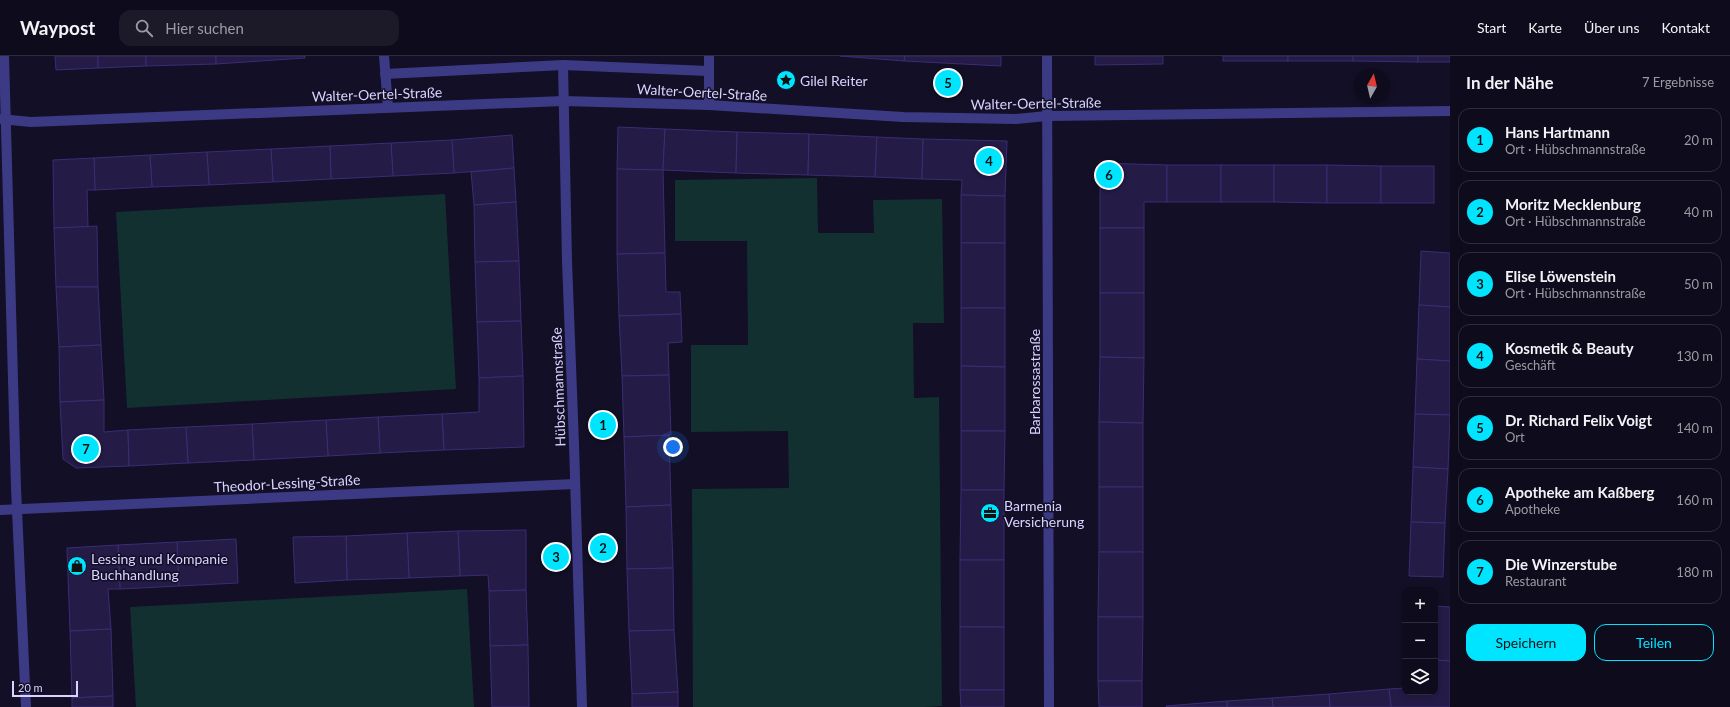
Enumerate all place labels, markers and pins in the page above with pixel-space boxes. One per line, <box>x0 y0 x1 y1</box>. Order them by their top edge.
pin: 5 <box>935 68 961 98</box>
place icon: Gilel Reiter <box>775 69 797 91</box>
place label: Gilel Reiter <box>800 72 868 89</box>
pin: 4 <box>976 146 1002 176</box>
pin: 6 <box>1096 160 1122 190</box>
pin: 1 <box>590 410 616 440</box>
pin: 7 <box>73 434 99 464</box>
place label: Barmenia Versicherung <box>1004 497 1084 530</box>
office icon: Barmenia Versicherung <box>979 502 1001 524</box>
pin: 2 <box>590 533 616 563</box>
pin: 3 <box>543 542 569 572</box>
place label: Lessing und Kompanie Buchhandlung <box>91 550 228 583</box>
shop icon: Lessing und Kompanie Buchhandlung <box>66 555 88 577</box>

